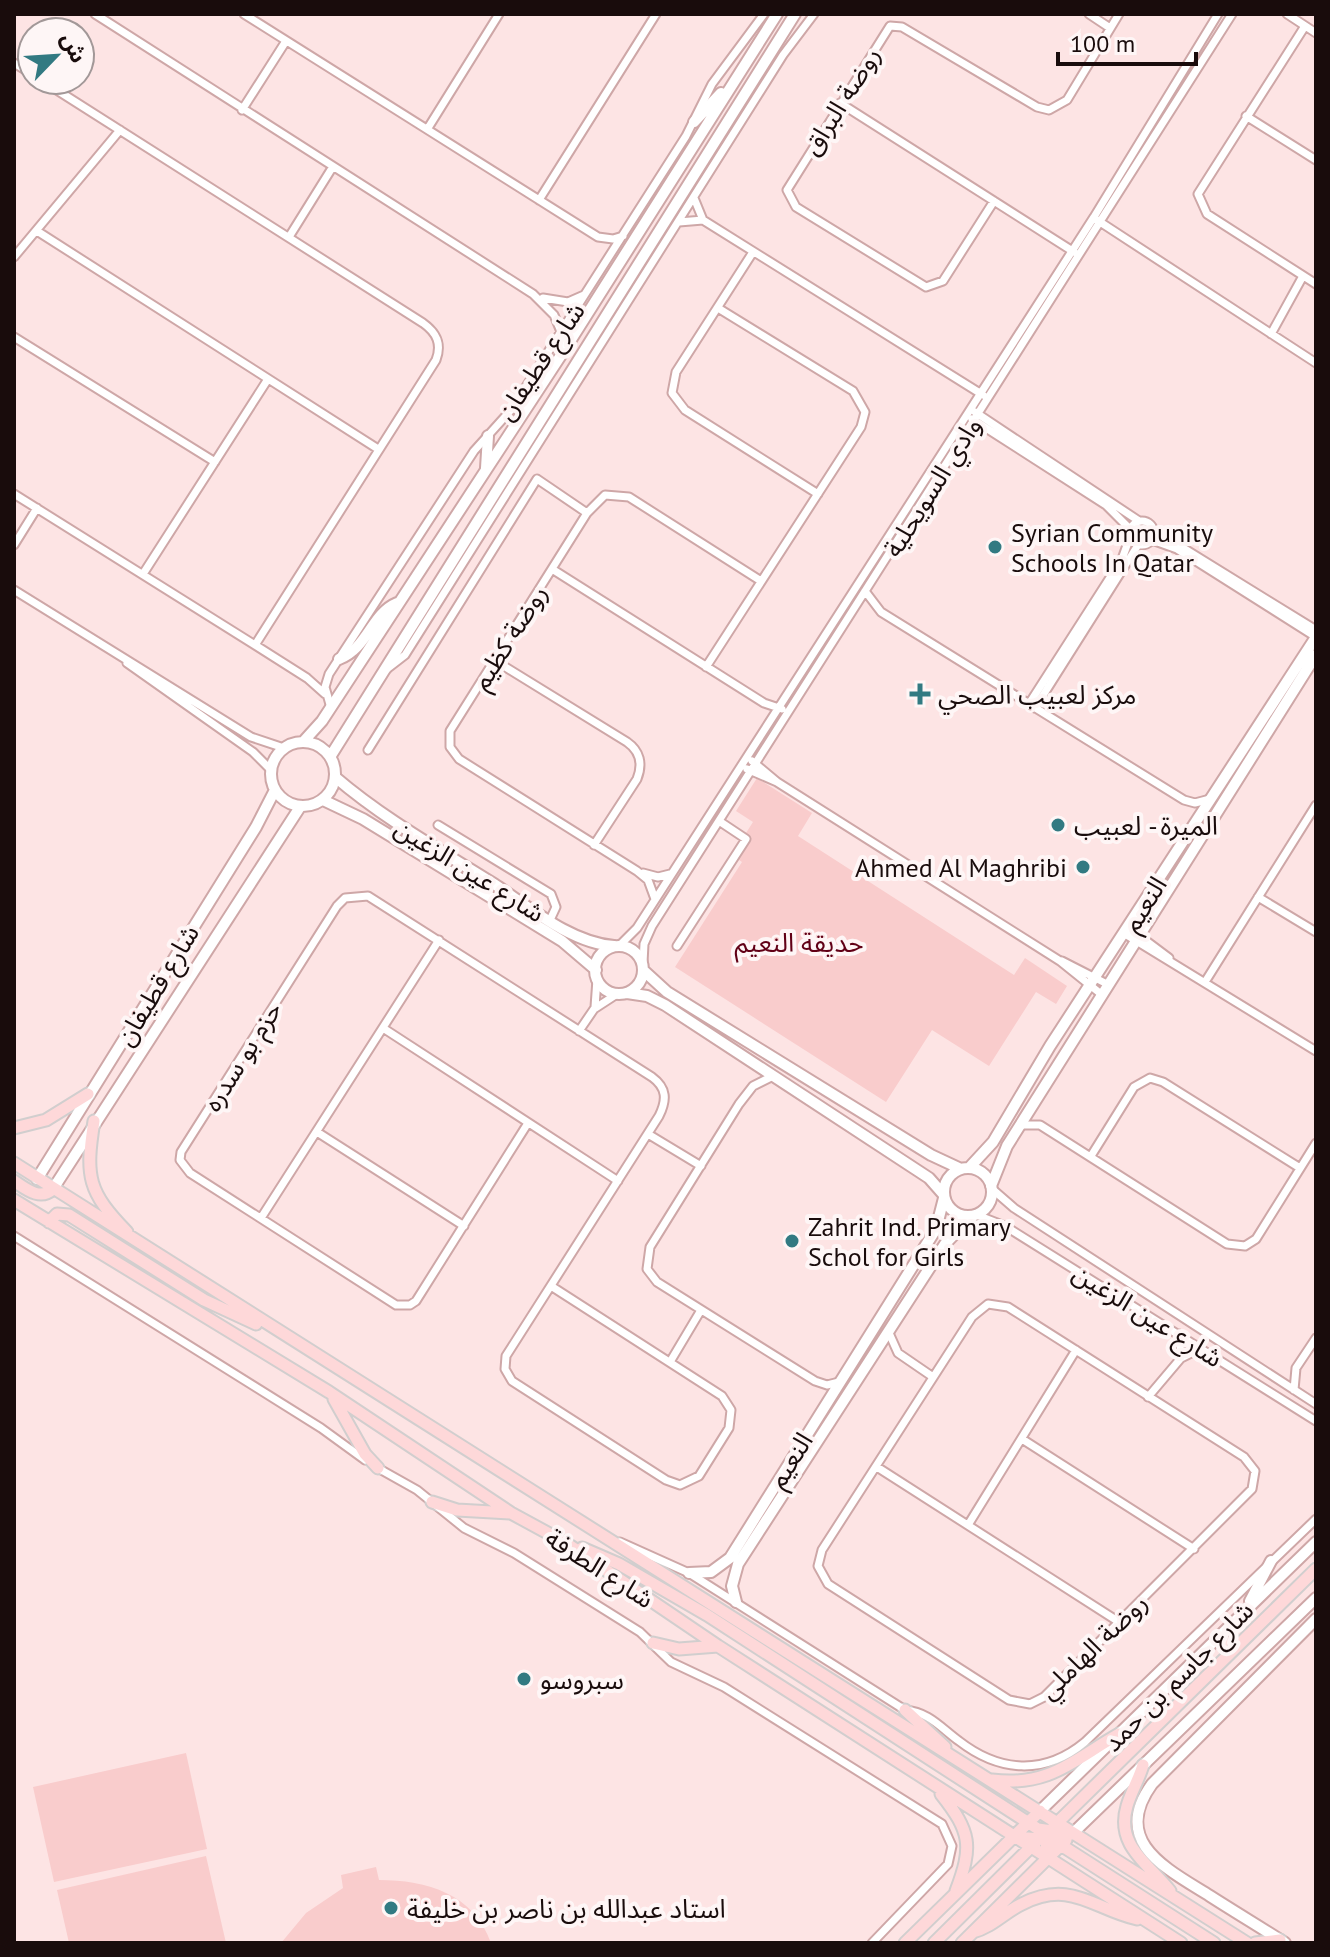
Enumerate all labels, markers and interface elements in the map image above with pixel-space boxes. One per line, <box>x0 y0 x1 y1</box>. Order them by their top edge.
north arrow <box>16 16 96 96</box>
scale bar <box>1058 16 1196 66</box>
text: ش <box>55 28 93 67</box>
text: 100 m <box>1070 28 1135 59</box>
street label: روضة البراق <box>795 41 887 161</box>
street label: شارع قطيفان <box>488 296 594 428</box>
street label: وادي السويحلية <box>876 411 991 565</box>
place label: Syrian Community Schools In Qatar <box>1011 516 1213 579</box>
marker: Syrian Community Schools In Qatar <box>986 538 1004 556</box>
street label: روضة كظيم <box>464 578 558 698</box>
place label: مركز لعبيب الصحي <box>938 678 1136 715</box>
marker: مركز لعبيب الصحي <box>909 683 931 705</box>
place label: الميرة - لعبيب <box>1074 809 1218 842</box>
street label: شارع عين الزغين <box>387 811 551 932</box>
marker: الميرة - لعبيب <box>1049 816 1067 834</box>
place label: Ahmed Al Maghribi <box>855 851 1067 884</box>
marker: Ahmed Al Maghribi <box>1074 858 1092 876</box>
street label: النعيم <box>1114 870 1177 940</box>
street label: شارع قطيفان <box>108 918 209 1053</box>
park label: حديقة النعيم <box>734 926 864 963</box>
street label: حزم بو سدره <box>195 995 292 1119</box>
place label: Zahrit Ind. Primary Schol for Girls <box>808 1210 1011 1273</box>
marker: Zahrit Ind. Primary Schol for Girls <box>783 1232 801 1250</box>
street label: شارع عين الزغين <box>1065 1256 1229 1377</box>
street label: النعيم <box>760 1426 823 1496</box>
street label: شارع الطرفة <box>538 1521 660 1618</box>
street label: روضة الهاملي <box>1032 1586 1157 1709</box>
street label: شارع جاسم بن حمد <box>1096 1594 1263 1761</box>
place label: سبروسو <box>540 1663 624 1696</box>
marker: سبروسو <box>515 1670 533 1688</box>
place label: استاد عبدالله بن ناصر بن خليفة <box>407 1892 726 1925</box>
marker: استاد عبدالله بن ناصر بن خليفة <box>382 1899 400 1917</box>

